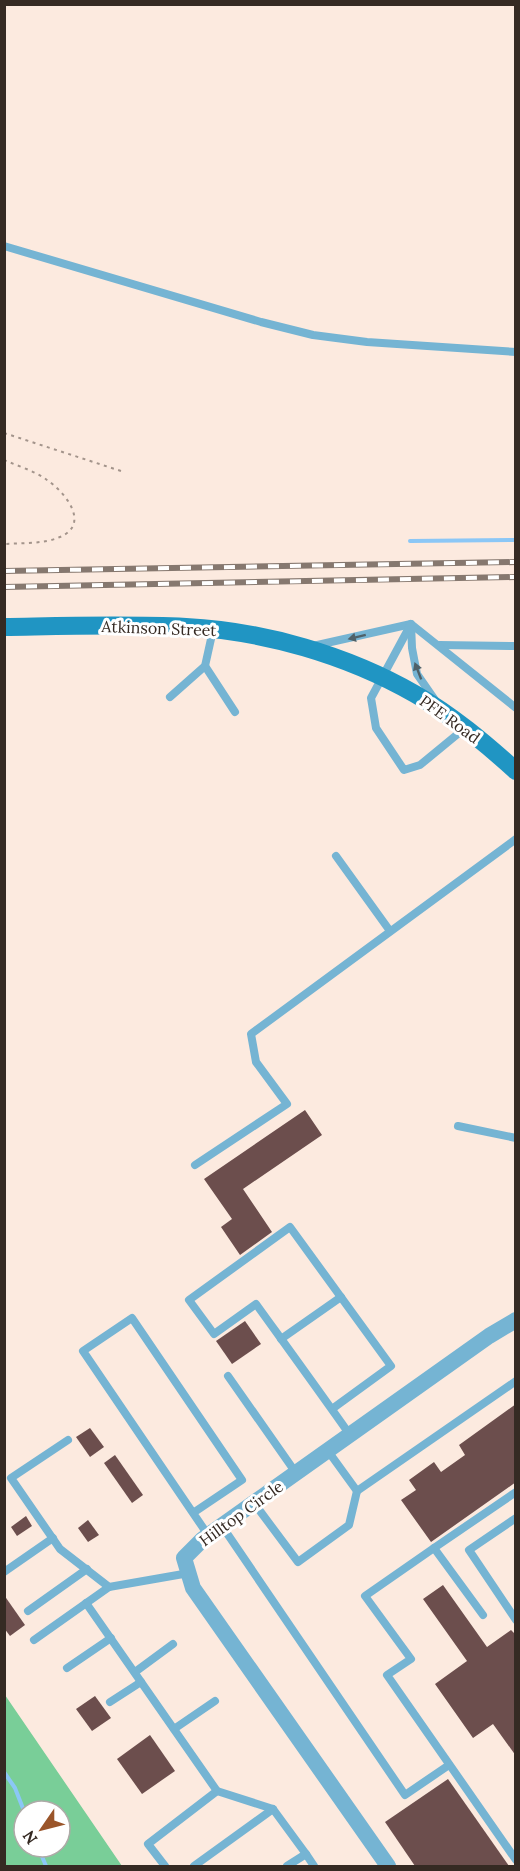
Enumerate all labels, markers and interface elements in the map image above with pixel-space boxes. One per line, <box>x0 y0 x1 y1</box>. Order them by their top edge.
street label: Atkinson Street <box>100 616 218 640</box>
one-way arrow <box>348 633 366 643</box>
one-way arrow <box>413 662 423 680</box>
street label: PFE Road <box>416 690 484 748</box>
street label: Hilltop Circle <box>195 1476 287 1550</box>
north arrow <box>12 1799 72 1859</box>
text: N <box>18 1827 41 1848</box>

